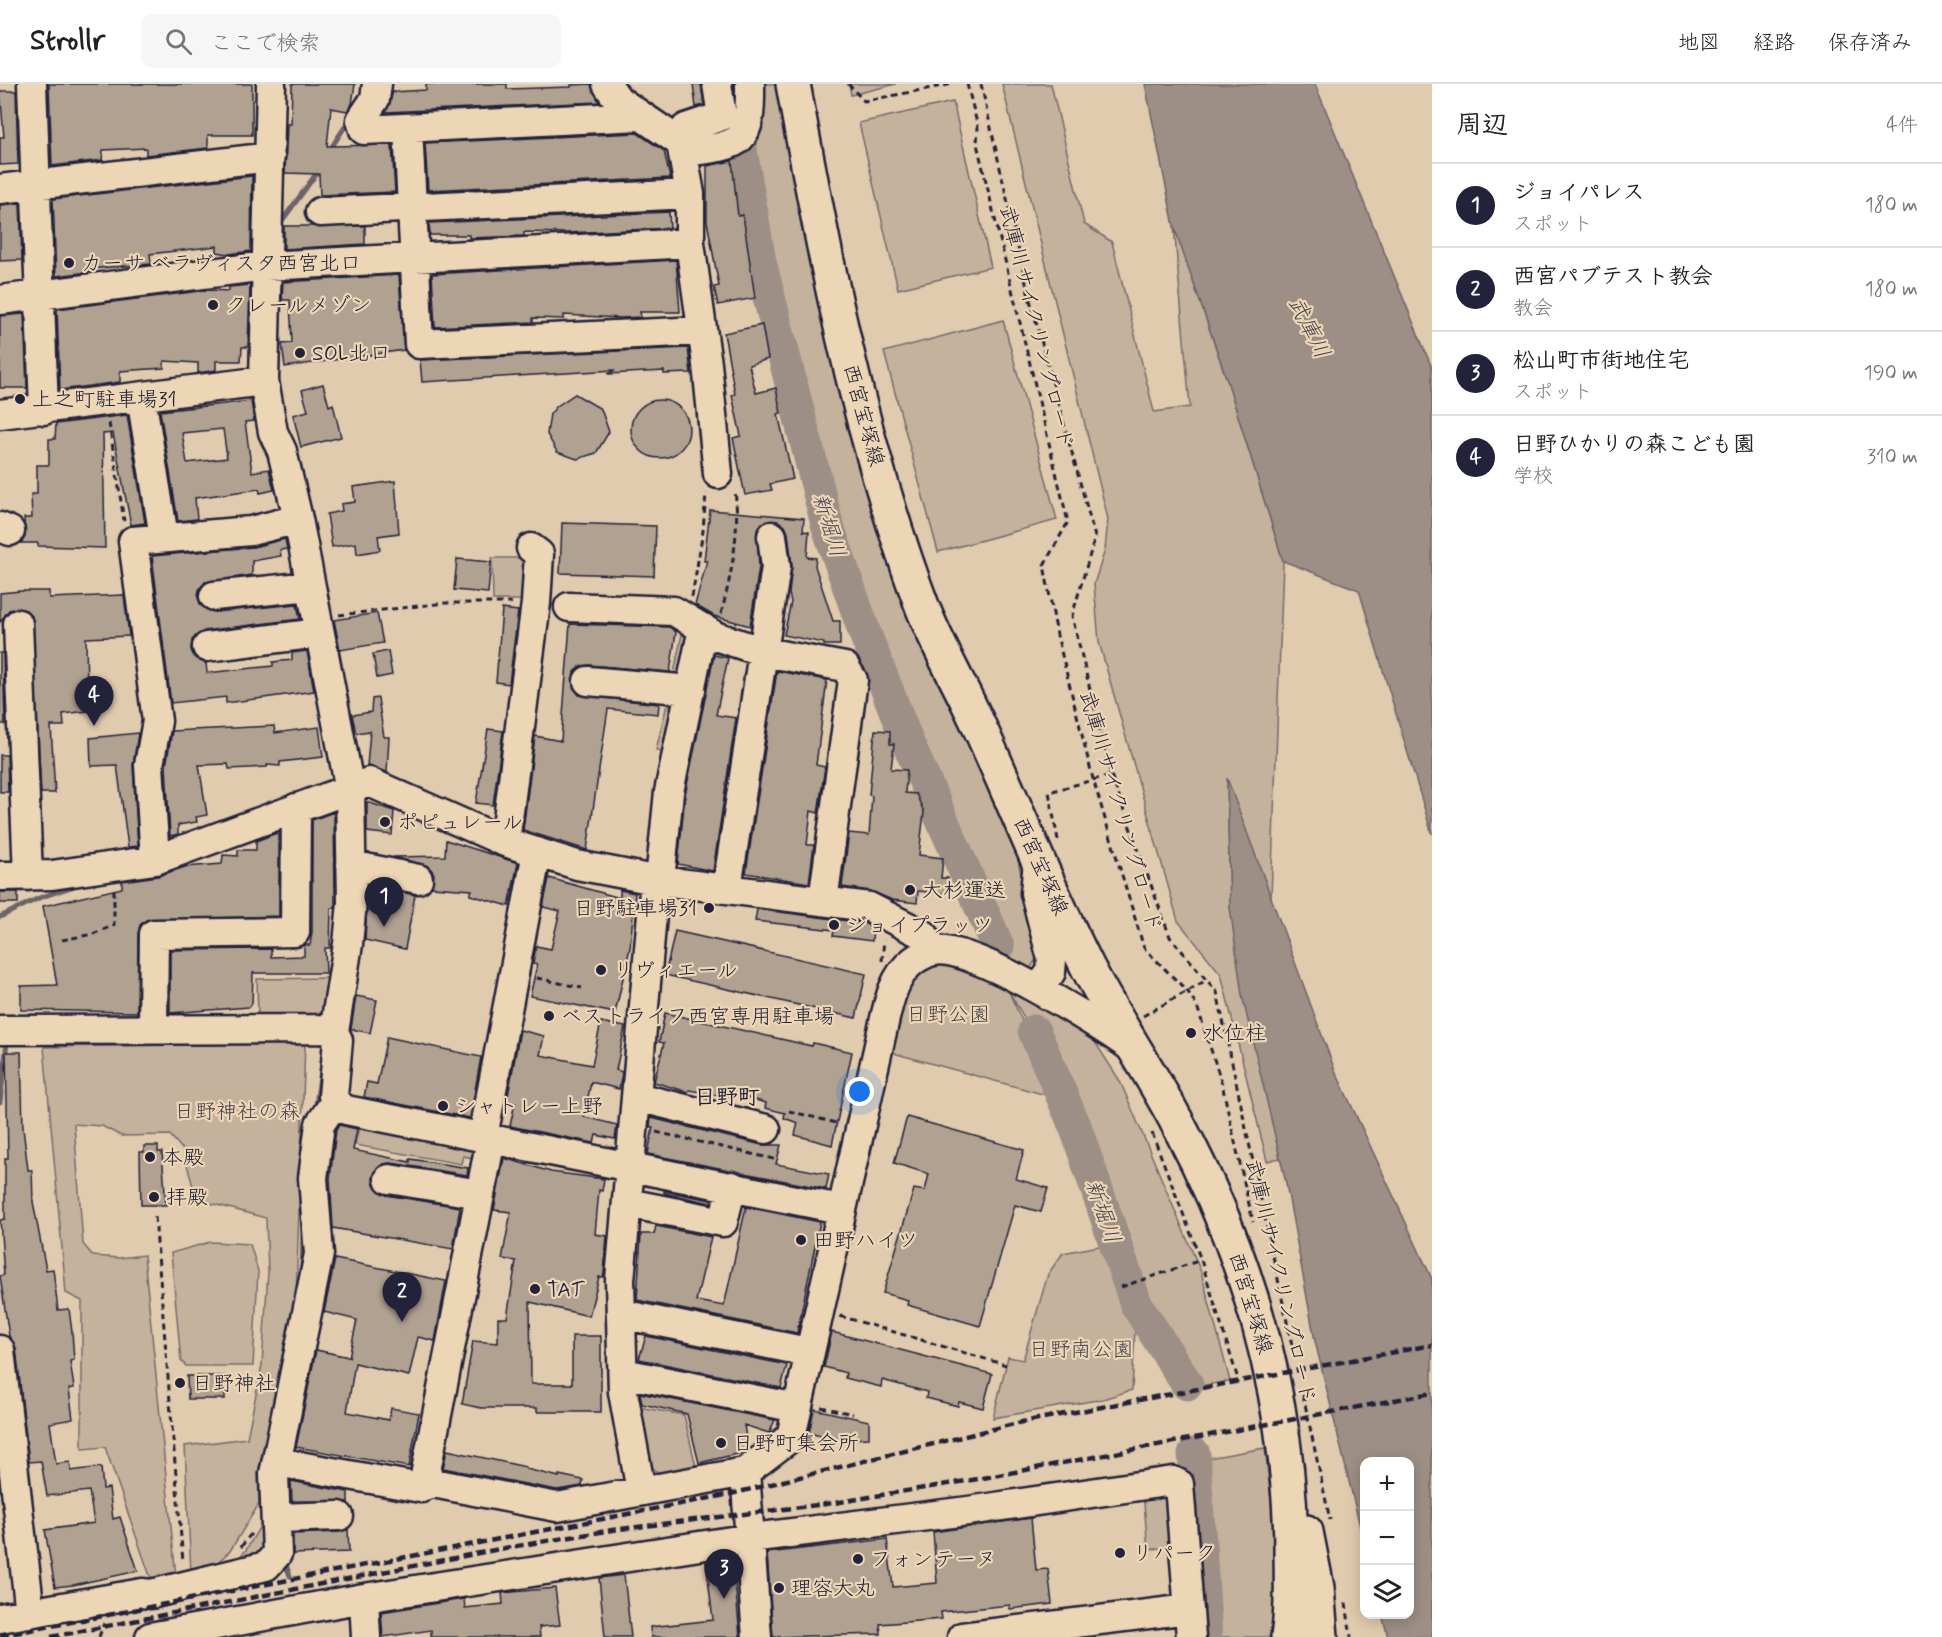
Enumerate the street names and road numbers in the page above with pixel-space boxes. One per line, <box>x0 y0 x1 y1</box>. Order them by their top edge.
street label: 武庫川サイクリングロード <box>992 203 1080 452</box>
street label: 西宮宝塚線 <box>836 361 890 470</box>
street label: 武庫川サイクリングロード <box>1072 687 1168 935</box>
street label: 西宮宝塚線 <box>1006 813 1074 920</box>
street label: 武庫川サイクリングロード <box>1238 1156 1322 1406</box>
street label: 西宮宝塚線 <box>1221 1249 1279 1358</box>

